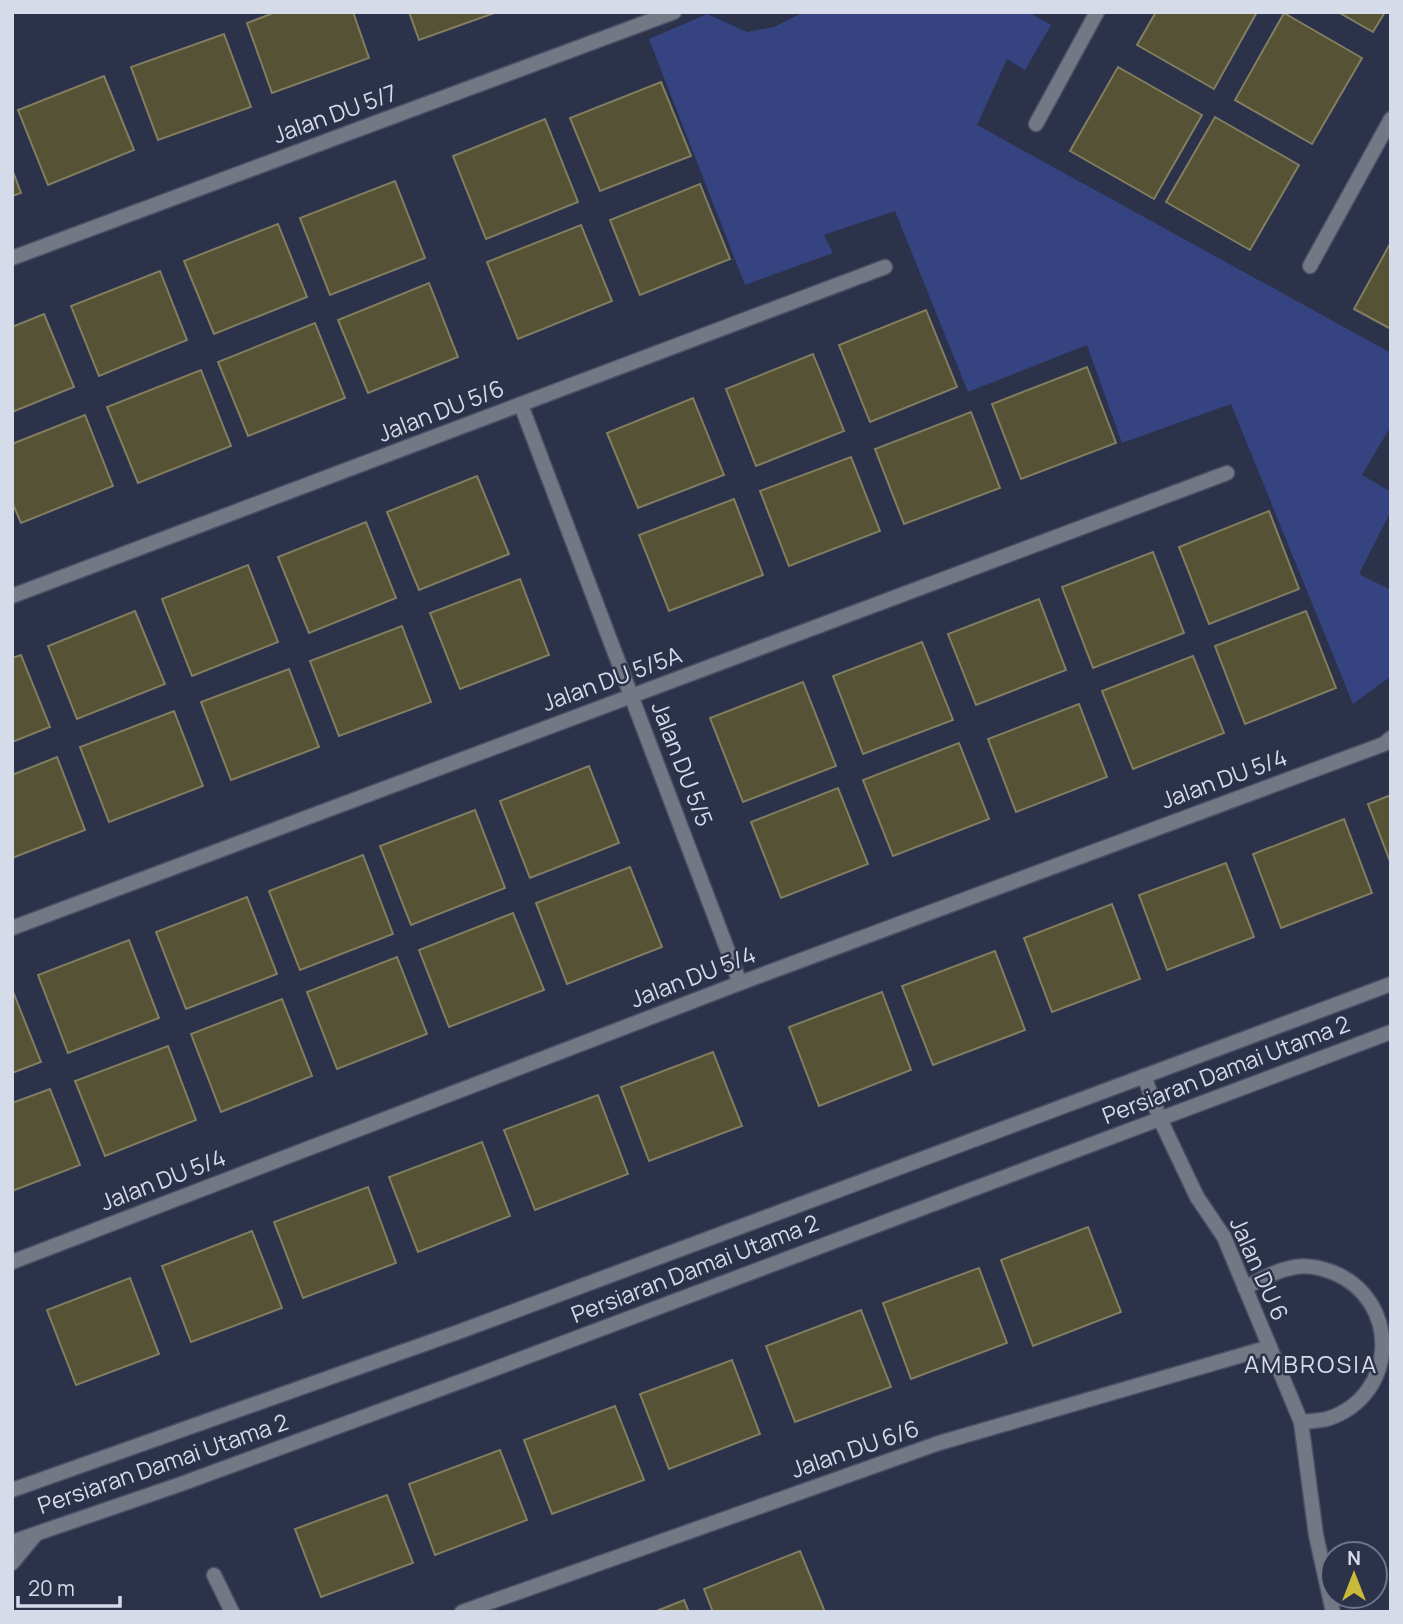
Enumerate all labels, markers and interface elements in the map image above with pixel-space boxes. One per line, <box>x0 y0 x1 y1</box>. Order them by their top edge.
street label: Jalan DU 5/7 <box>268 76 401 150</box>
street label: Jalan DU 5/6 <box>373 371 508 449</box>
street label: Jalan DU 5/5A <box>538 638 686 718</box>
street label: Jalan DU 5/5 <box>644 697 721 831</box>
street label: Jalan DU 5/4 <box>1156 740 1291 816</box>
street label: Jalan DU 5/4 <box>625 938 760 1015</box>
street label: Persiaran Damai Utama 2 <box>1097 1007 1354 1131</box>
street label: Jalan DU 5/4 <box>95 1141 230 1218</box>
street label: Persiaran Damai Utama 2 <box>566 1206 823 1330</box>
street label: Jalan DU 6 <box>1223 1212 1297 1325</box>
district label: AMBROSIA <box>1244 1347 1378 1380</box>
street label: Persiaran Damai Utama 2 <box>33 1405 292 1521</box>
street label: Jalan DU 6/6 <box>786 1411 923 1485</box>
north arrow <box>1319 1540 1389 1610</box>
text: N <box>1347 1545 1361 1571</box>
scale bar <box>18 1564 119 1608</box>
text: 20 m <box>28 1574 75 1602</box>

